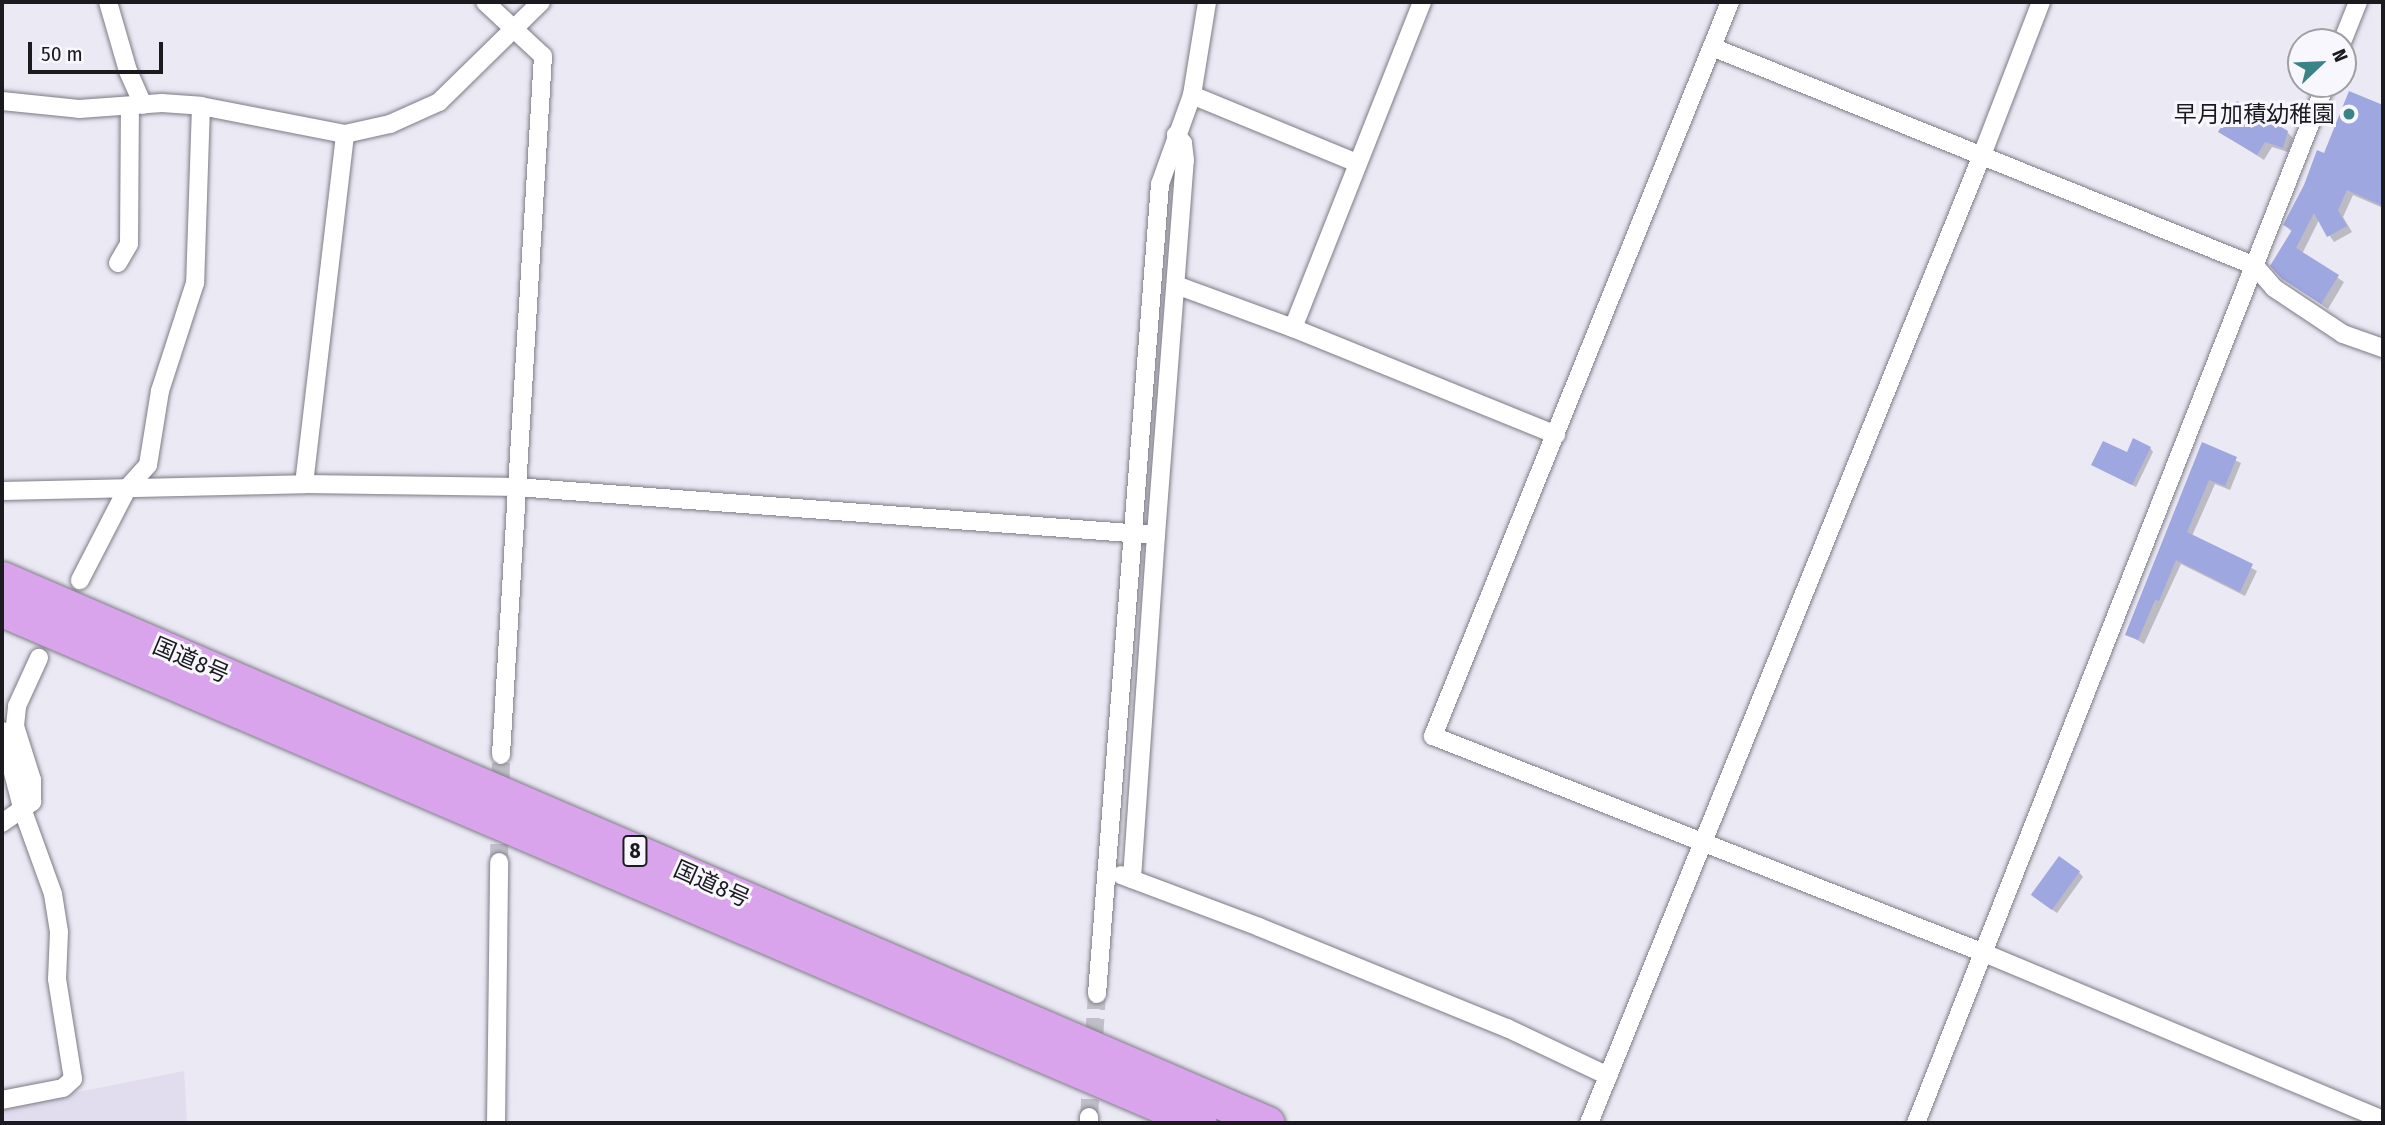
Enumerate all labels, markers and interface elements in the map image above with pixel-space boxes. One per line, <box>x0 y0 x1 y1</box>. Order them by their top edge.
scale bar <box>32 28 166 72</box>
north arrow <box>2287 28 2357 98</box>
text: 50 m <box>41 41 83 67</box>
text: N <box>2327 46 2353 65</box>
place label: 早月加積幼稚園 <box>2174 100 2335 128</box>
marker: 早月加積幼稚園 <box>2341 106 2357 122</box>
street label: 国道8号 <box>149 632 233 688</box>
road number: 8 <box>621 834 649 868</box>
street label: 国道8号 <box>670 855 754 913</box>

